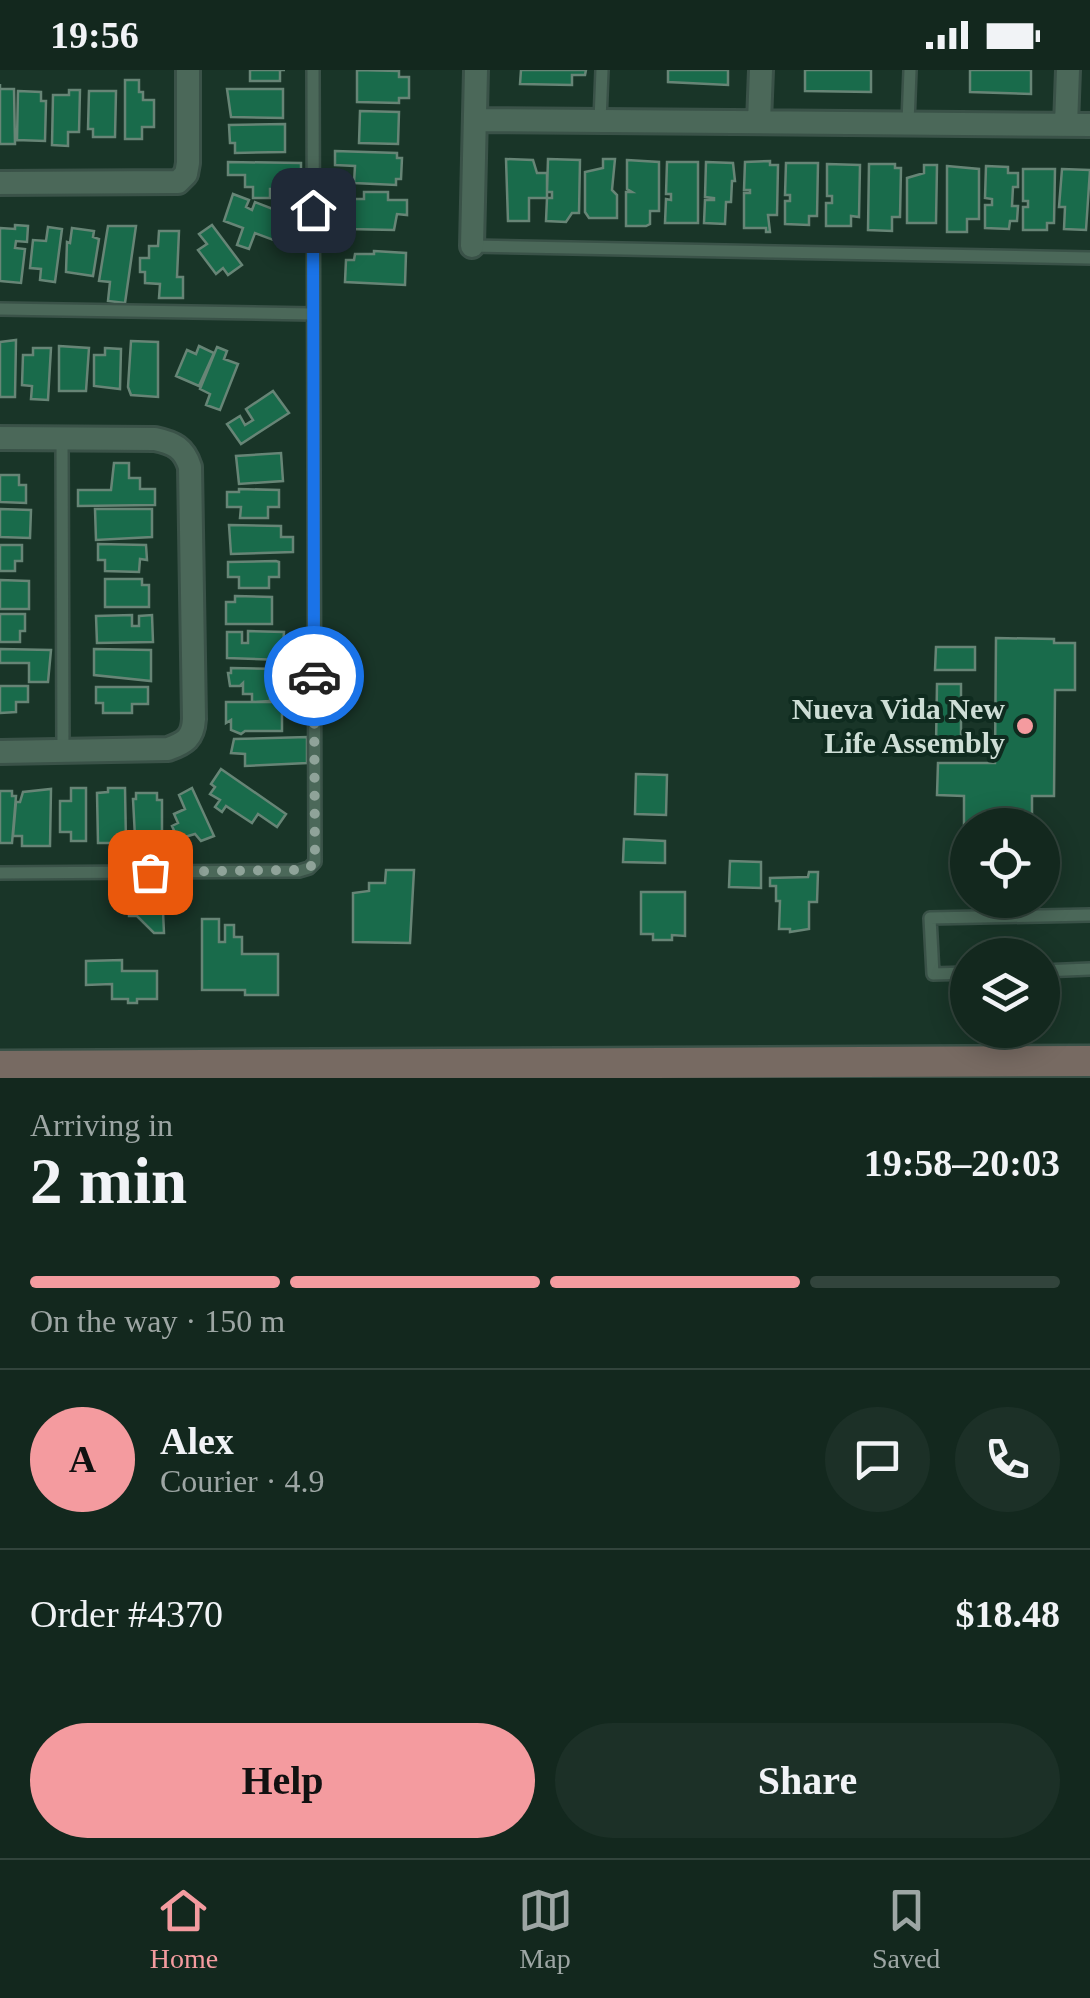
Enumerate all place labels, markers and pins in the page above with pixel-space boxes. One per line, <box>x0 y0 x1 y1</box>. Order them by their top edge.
pin <box>271 168 356 253</box>
place label: Nueva Vida New Life Assembly <box>792 692 1005 759</box>
marker: Nueva Vida New Life Assembly <box>1014 715 1036 737</box>
pin <box>108 830 193 915</box>

